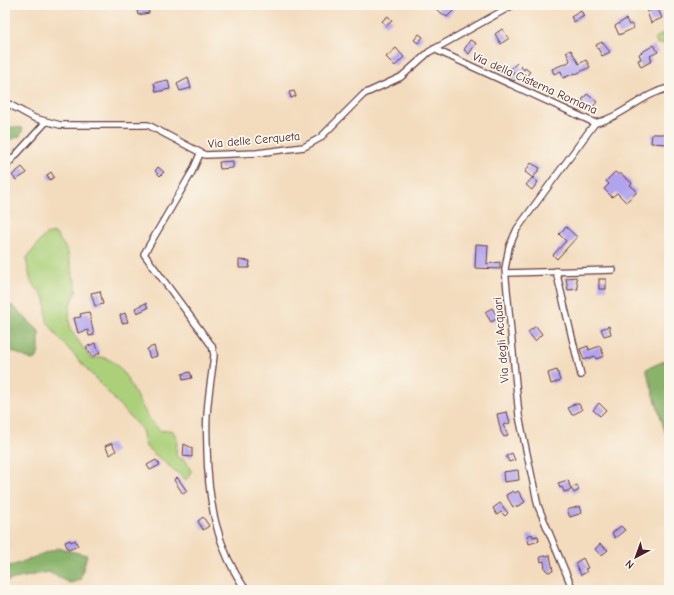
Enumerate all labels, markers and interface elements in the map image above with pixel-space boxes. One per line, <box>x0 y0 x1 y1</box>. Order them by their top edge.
street label: Via della Cisterna Romana <box>470 49 600 117</box>
street label: Via delle Cerqueta <box>207 129 301 151</box>
street label: Via degli Acquari <box>490 296 512 384</box>
north arrow <box>616 537 656 577</box>
text: N <box>623 557 637 571</box>

